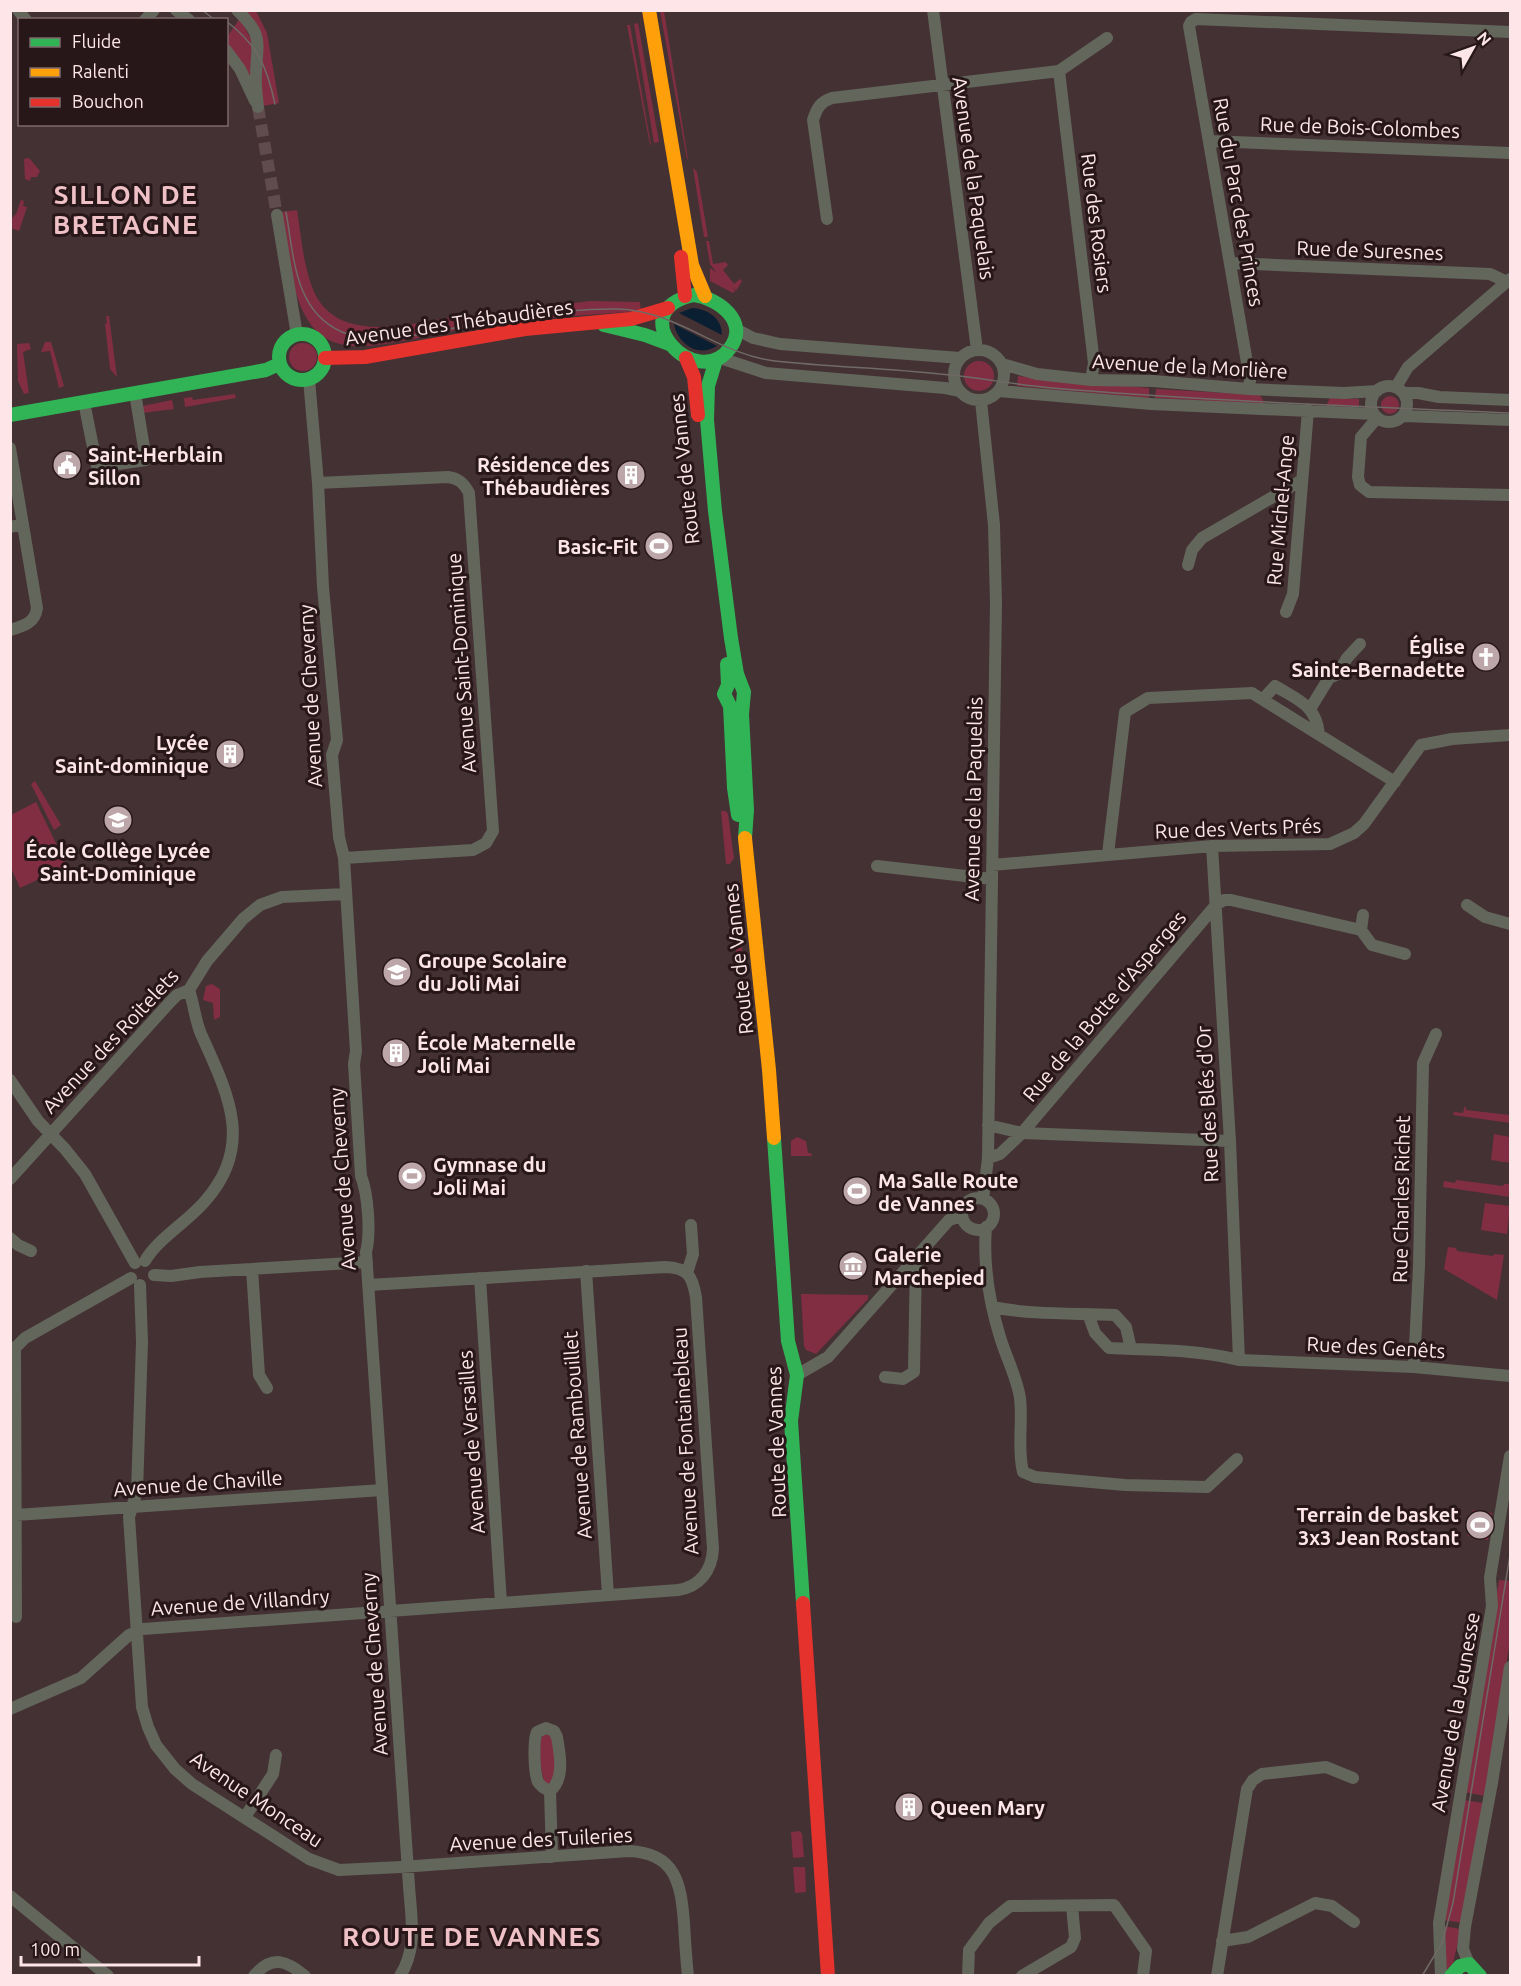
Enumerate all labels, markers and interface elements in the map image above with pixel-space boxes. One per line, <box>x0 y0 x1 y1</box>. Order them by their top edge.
legend <box>18 18 228 126</box>
north arrow <box>1443 18 1503 78</box>
text: N <box>1474 28 1495 49</box>
text: Fluide <box>72 31 121 51</box>
text: Ralenti <box>72 61 129 81</box>
street label: Avenue de la Paquelais <box>948 75 1000 281</box>
text: Bouchon <box>72 91 144 111</box>
street label: Rue du Parc des Princes <box>1209 96 1269 308</box>
street label: Rue de Bois-Colombes <box>1260 112 1460 142</box>
street label: Rue des Rosiers <box>1077 152 1117 294</box>
district label: SILLON DE BRETAGNE <box>53 180 199 239</box>
street label: Rue de Suresnes <box>1296 236 1444 264</box>
street label: Avenue des Thébaudières <box>344 295 574 349</box>
street label: Avenue de la Morlière <box>1092 349 1288 383</box>
street label: Route de Vannes <box>665 392 703 546</box>
street label: Rue Michel-Ange <box>1262 434 1298 586</box>
place label: Saint-Herblain Sillon <box>88 443 223 489</box>
public building icon: Saint-Herblain Sillon <box>51 449 83 481</box>
place label: Résidence des Thébaudières <box>477 453 610 499</box>
building icon: Résidence des Thébaudières <box>615 459 647 491</box>
sports icon: Basic-Fit <box>643 530 675 562</box>
place label: Basic-Fit <box>557 535 638 558</box>
street label: Avenue Saint-Dominique <box>442 552 480 774</box>
street label: Avenue de Cheverny <box>294 604 326 788</box>
place label: Église Sainte-Bernadette <box>1291 634 1465 681</box>
church icon: Église Sainte-Bernadette <box>1470 641 1502 673</box>
street label: Avenue de la Paquelais <box>960 696 986 902</box>
place label: Lycée Saint-dominique <box>55 731 209 777</box>
building icon: Lycée Saint-dominique <box>214 738 246 770</box>
school or university icon: École Collège Lycée Saint-Dominique <box>102 804 134 836</box>
street label: Rue des Verts Prés <box>1154 814 1322 842</box>
place label: École Collège Lycée Saint-Dominique <box>26 838 210 885</box>
street label: Route de Vannes <box>719 882 757 1036</box>
street label: Rue de la Botte d'Asperges <box>1018 906 1190 1106</box>
place label: Groupe Scolaire du Joli Mai <box>418 949 567 995</box>
school or university icon: Groupe Scolaire du Joli Mai <box>381 956 413 988</box>
street label: Avenue des Roitelets <box>37 964 183 1118</box>
street label: Rue des Blés d'Or <box>1191 1025 1223 1183</box>
place label: École Maternelle Joli Mai <box>417 1030 576 1077</box>
building icon: École Maternelle Joli Mai <box>380 1037 412 1069</box>
street label: Avenue de Cheverny <box>324 1086 360 1271</box>
street label: Rue Charles Richet <box>1388 1115 1414 1283</box>
place label: Gymnase du Joli Mai <box>433 1153 546 1199</box>
sports icon: Gymnase du Joli Mai <box>396 1160 428 1192</box>
place label: Ma Salle Route de Vannes <box>878 1169 1019 1215</box>
sports icon: Ma Salle Route de Vannes <box>841 1175 873 1207</box>
place label: Galerie Marchepied <box>874 1243 985 1289</box>
museum icon: Galerie Marchepied <box>837 1250 869 1282</box>
street label: Avenue de Fontainebleau <box>668 1327 702 1555</box>
street label: Avenue de Rambouillet <box>558 1330 596 1540</box>
street label: Rue des Genêts <box>1306 1332 1446 1362</box>
street label: Avenue de Versailles <box>453 1349 489 1535</box>
street label: Route de Vannes <box>762 1366 790 1518</box>
street label: Avenue de Chaville <box>113 1466 283 1500</box>
place label: Terrain de basket 3x3 Jean Rostant <box>1296 1503 1459 1549</box>
sports icon: Terrain de basket 3x3 Jean Rostant <box>1464 1509 1496 1541</box>
street label: Avenue de Cheverny <box>356 1571 392 1756</box>
street label: Avenue de Villandry <box>150 1584 330 1620</box>
street label: Avenue de la Jeunesse <box>1426 1610 1484 1814</box>
street label: Avenue Monceau <box>187 1746 327 1852</box>
building icon: Queen Mary <box>893 1791 925 1823</box>
place label: Queen Mary <box>930 1796 1045 1819</box>
street label: Avenue des Tuileries <box>449 1823 633 1855</box>
district label: ROUTE DE VANNES <box>342 1922 602 1951</box>
scale bar <box>21 1929 200 1967</box>
text: 100 m <box>30 1939 80 1959</box>

